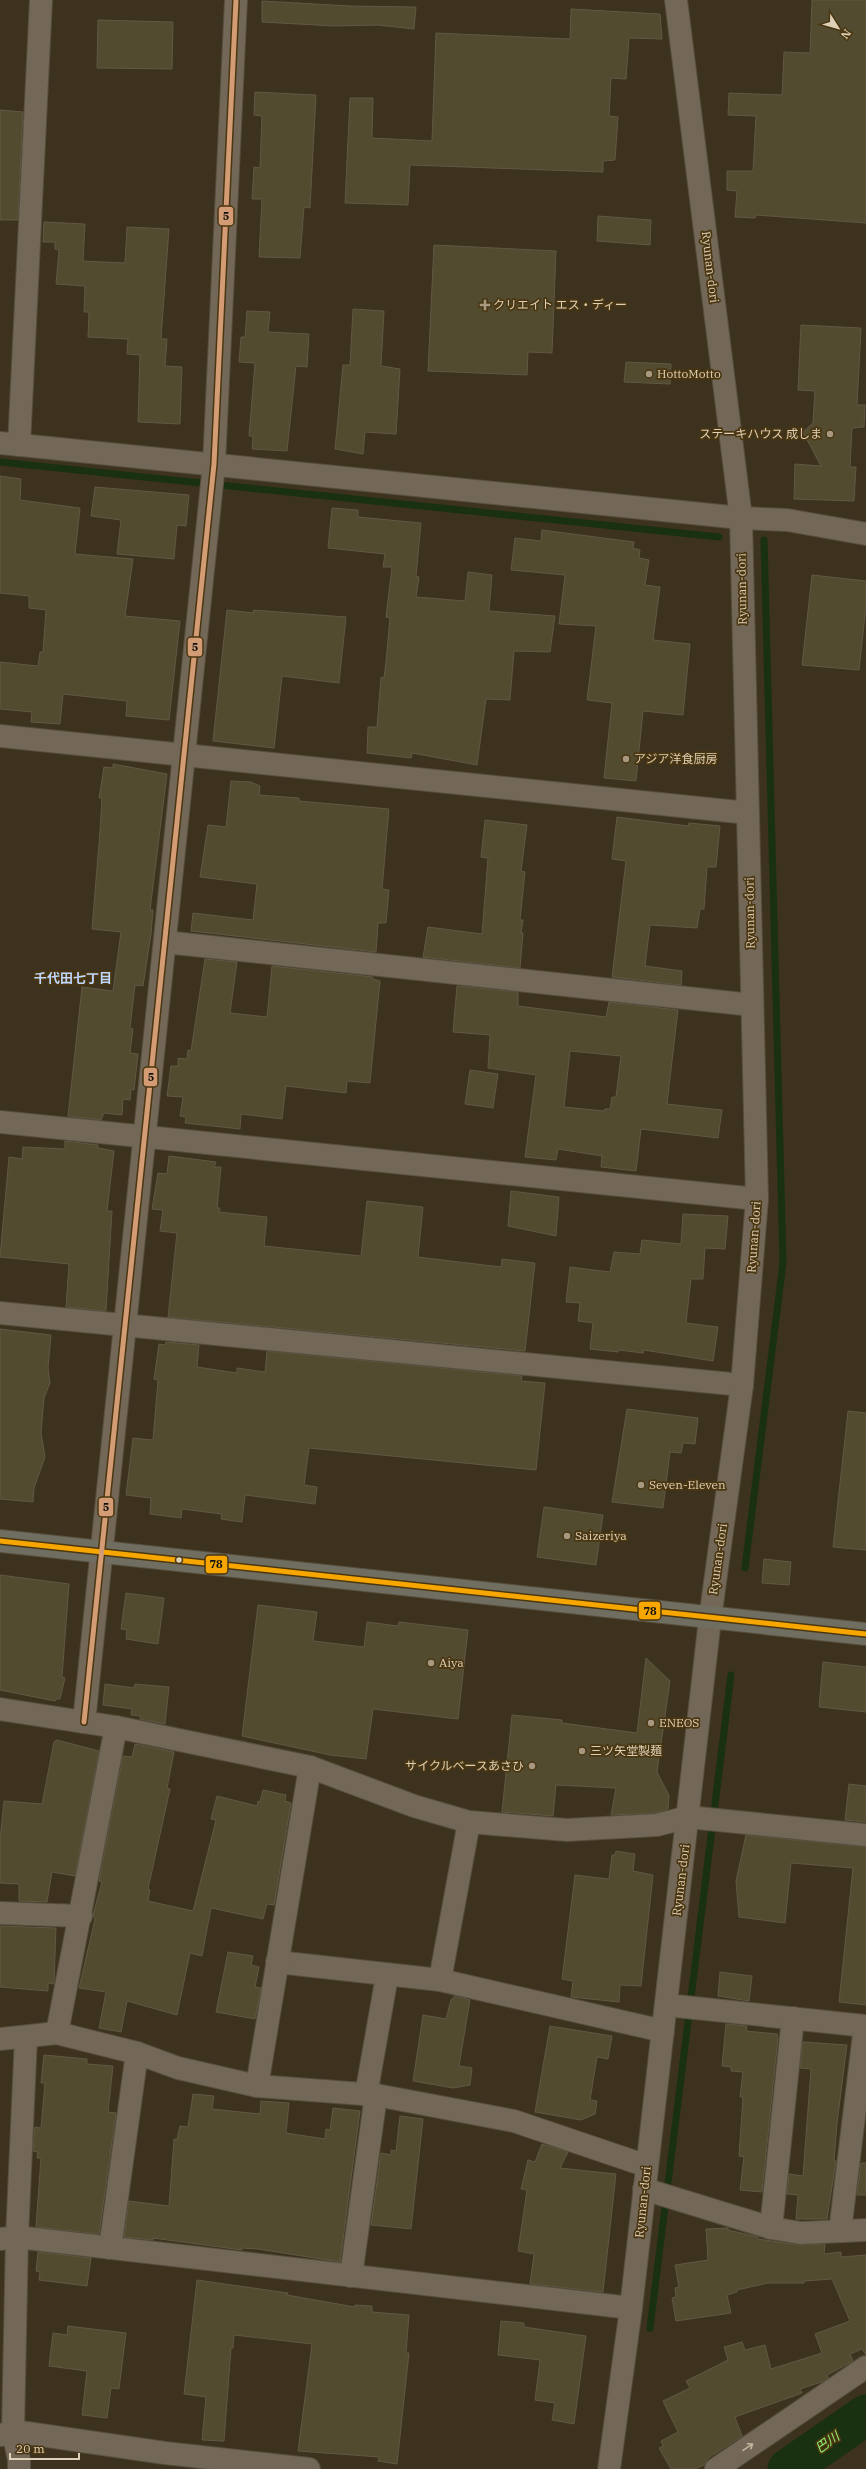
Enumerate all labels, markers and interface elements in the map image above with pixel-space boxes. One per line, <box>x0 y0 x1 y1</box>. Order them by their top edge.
north arrow <box>818 8 858 48</box>
text: N <box>838 26 854 42</box>
line badge: 5 <box>218 206 234 226</box>
text: 5 <box>223 209 229 223</box>
street label: Ryunan-dori <box>699 230 722 304</box>
place label: クリエイト エス・ディー <box>493 297 627 312</box>
marker: クリエイト エス・ディー <box>480 300 490 310</box>
place label: HottoMotto <box>657 366 721 381</box>
marker: HottoMotto <box>644 369 654 379</box>
place label: ステーキハウス 成しま <box>699 426 822 441</box>
marker: ステーキハウス 成しま <box>825 429 835 439</box>
street label: Ryunan-dori <box>733 553 750 625</box>
line badge: 5 <box>187 637 203 657</box>
text: 5 <box>192 640 198 654</box>
place label: アジア洋食厨房 <box>634 751 718 766</box>
marker: アジア洋食厨房 <box>621 754 631 764</box>
street label: Ryunan-dori <box>741 877 758 949</box>
district label: 千代田七丁目 <box>34 970 112 987</box>
line badge: 5 <box>143 1067 158 1087</box>
text: 5 <box>148 1070 154 1084</box>
street label: Ryunan-dori <box>744 1200 764 1273</box>
place label: Seven-Eleven <box>649 1477 726 1492</box>
marker: Seven-Eleven <box>636 1480 646 1490</box>
line badge: 5 <box>98 1497 114 1517</box>
text: 5 <box>103 1500 109 1514</box>
street label: Ryunan-dori <box>705 1522 730 1596</box>
place label: Saizeriya <box>575 1528 627 1543</box>
marker: Saizeriya <box>562 1531 572 1541</box>
unlabelled marker <box>174 1555 184 1565</box>
line badge: 78 <box>205 1555 228 1574</box>
text: 78 <box>209 1557 223 1571</box>
line badge: 78 <box>638 1601 661 1620</box>
text: 78 <box>643 1604 657 1618</box>
place label: Aiya <box>439 1655 464 1670</box>
marker: Aiya <box>426 1658 436 1668</box>
place label: ENEOS <box>659 1715 699 1730</box>
marker: ENEOS <box>646 1718 656 1728</box>
place label: 三ツ矢堂製麺 <box>590 1743 662 1758</box>
marker: 三ツ矢堂製麺 <box>577 1746 587 1756</box>
place label: サイクルベースあさひ <box>405 1758 524 1773</box>
marker: サイクルベースあさひ <box>527 1761 537 1771</box>
street label: Ryunan-dori <box>669 1843 692 1917</box>
street label: Ryunan-dori <box>631 2165 654 2238</box>
water label: 巴川 <box>812 2427 844 2457</box>
scale bar <box>10 2435 79 2461</box>
text: 20 m <box>16 2441 45 2456</box>
one-way arrow <box>742 2443 753 2451</box>

